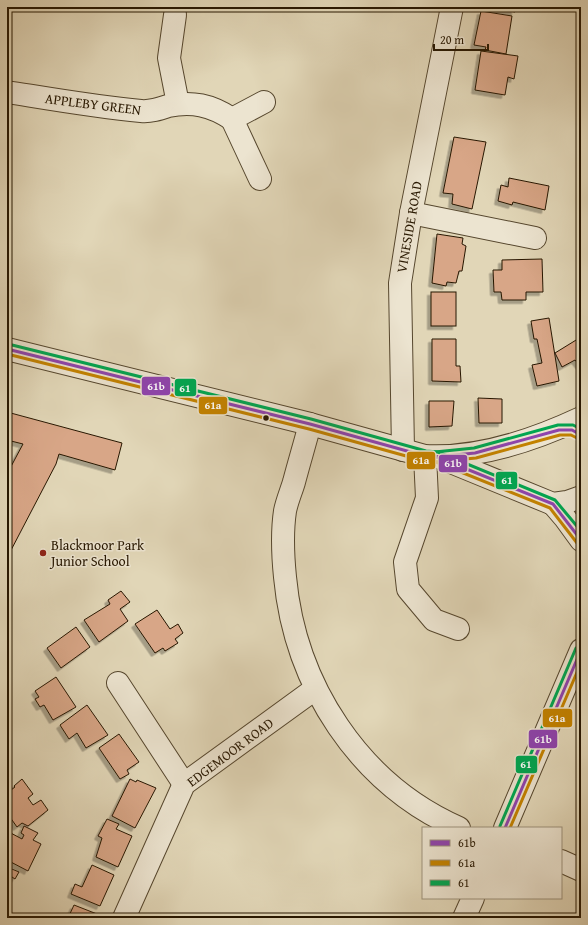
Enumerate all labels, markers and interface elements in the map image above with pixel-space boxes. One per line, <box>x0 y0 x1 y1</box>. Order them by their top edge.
scale bar <box>434 26 488 52</box>
text: 20 m <box>440 31 464 48</box>
street label: APPLEBY GREEN <box>44 88 142 120</box>
street label: VINESIDE ROAD <box>391 180 427 274</box>
line badge: 61b <box>141 376 171 396</box>
text: 61b <box>147 378 165 394</box>
line badge: 61 <box>174 378 197 397</box>
text: 61 <box>179 380 191 396</box>
line badge: 61a <box>198 396 228 415</box>
text: 61a <box>204 397 222 413</box>
unlabelled marker <box>261 413 271 423</box>
line badge: 61a <box>406 451 436 470</box>
text: 61a <box>412 452 430 468</box>
line badge: 61b <box>438 454 468 473</box>
text: 61b <box>444 455 462 471</box>
line badge: 61 <box>495 471 518 490</box>
text: 61 <box>501 472 513 488</box>
place label: Blackmoor Park Junior School <box>49 535 145 571</box>
marker: Blackmoor Park Junior School <box>38 548 48 558</box>
line badge: 61a <box>542 708 573 728</box>
text: 61a <box>548 710 566 726</box>
street label: EDGEMOOR ROAD <box>183 713 277 791</box>
line badge: 61b <box>528 729 558 749</box>
text: 61b <box>534 731 552 747</box>
line badge: 61 <box>515 755 538 774</box>
text: 61 <box>520 756 532 772</box>
legend <box>422 827 562 899</box>
text: 61b <box>458 834 476 851</box>
text: 61a <box>458 854 476 871</box>
text: 61 <box>458 874 470 891</box>

